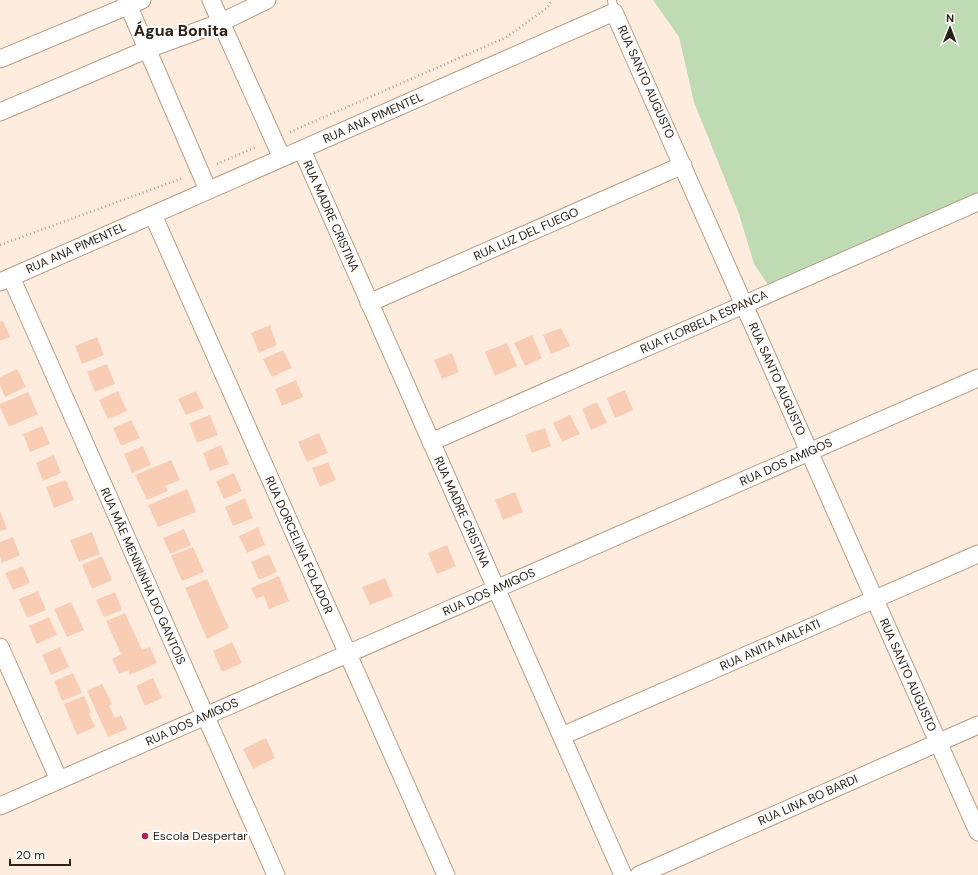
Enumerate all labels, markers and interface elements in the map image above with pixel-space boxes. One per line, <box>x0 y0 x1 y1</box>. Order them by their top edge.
north arrow <box>930 8 970 48</box>
text: N <box>946 11 954 25</box>
district label: Água Bonita <box>134 20 228 41</box>
street label: RUA SANTO AUGUSTO <box>614 23 678 141</box>
street label: RUA ANA PIMENTEL <box>320 89 426 147</box>
street label: RUA MADRE CRISTINA <box>299 158 363 274</box>
street label: RUA LUZ DEL FUEGO <box>471 204 581 264</box>
street label: RUA ANA PIMENTEL <box>23 219 129 277</box>
street label: RUA FLORBELA ESPANCA <box>638 287 770 357</box>
street label: RUA SANTO AUGUSTO <box>745 320 809 438</box>
street label: RUA DOS AMIGOS <box>737 434 835 490</box>
street label: RUA MADRE CRISTINA <box>430 454 494 570</box>
street label: RUA DORCELINA FOLADOR <box>261 474 337 616</box>
street label: RUA MÃE MENININHA DO GANTOIS <box>97 485 189 667</box>
street label: RUA DOS AMIGOS <box>440 564 538 620</box>
street label: RUA ANITA MALFATI <box>717 616 823 674</box>
street label: RUA SANTO AUGUSTO <box>876 616 940 734</box>
street label: RUA DOS AMIGOS <box>143 694 241 750</box>
street label: RUA LINA BO BARDI <box>756 771 860 829</box>
place label: Escola Despertar <box>153 828 248 844</box>
marker: Escola Despertar <box>140 831 150 841</box>
scale bar <box>10 841 70 867</box>
text: 20 m <box>16 847 45 863</box>

